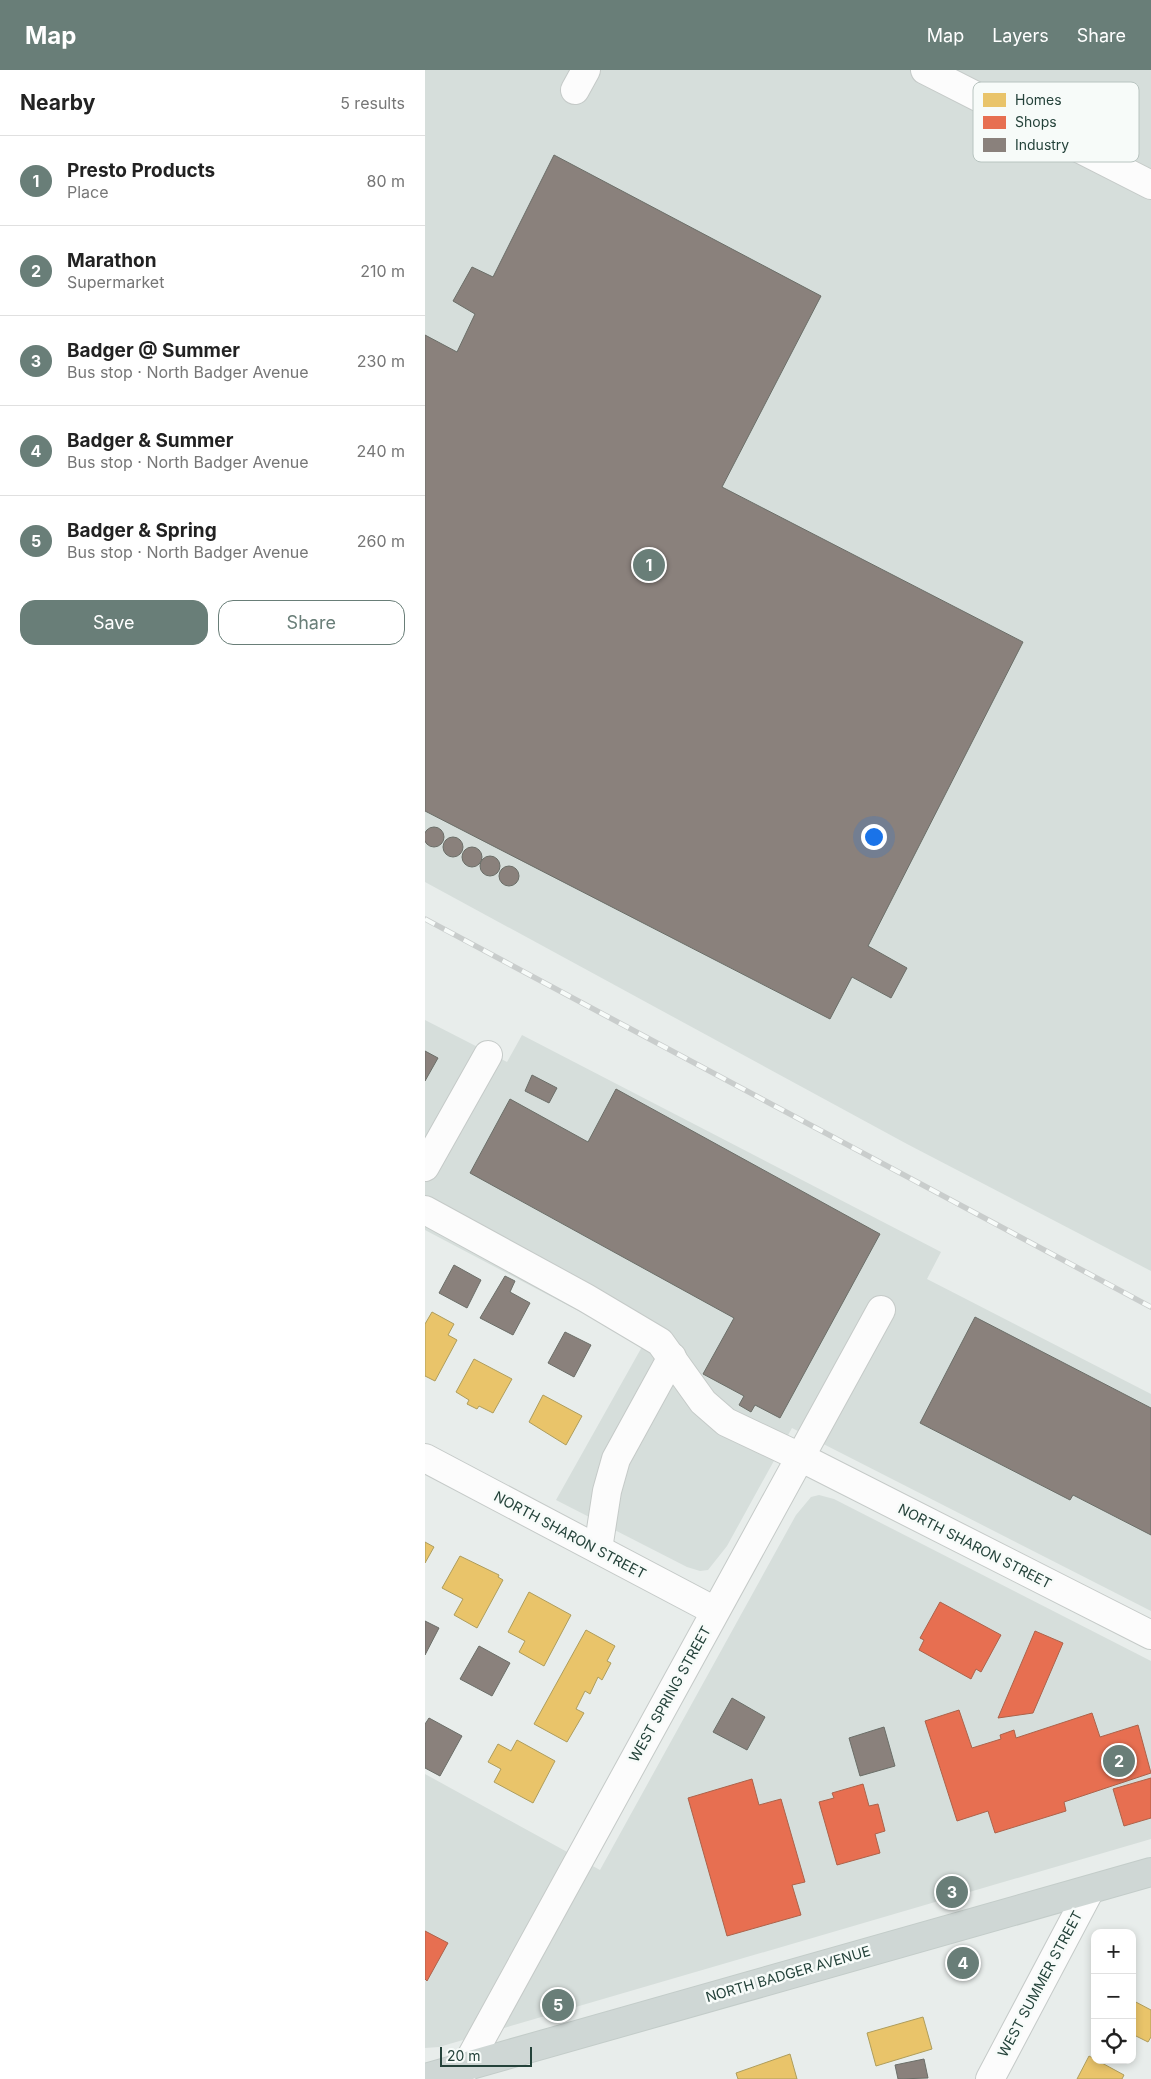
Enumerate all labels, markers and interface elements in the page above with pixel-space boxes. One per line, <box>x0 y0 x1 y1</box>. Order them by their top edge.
text: Map <box>25 21 76 50</box>
text: Map <box>927 25 964 46</box>
text: Layers <box>992 25 1049 46</box>
text: Share <box>1077 25 1126 46</box>
legend <box>973 82 1139 162</box>
text: Nearby <box>20 90 95 115</box>
text: Homes <box>1015 91 1062 108</box>
text: 5 results <box>340 93 405 113</box>
text: Shops <box>1015 113 1057 130</box>
text: Industry <box>1015 136 1069 153</box>
text: Presto Products <box>67 159 215 182</box>
text: 1 <box>33 171 39 191</box>
text: 80 m <box>366 171 405 191</box>
text: Place <box>67 182 109 202</box>
text: Marathon <box>67 249 157 272</box>
text: 2 <box>31 261 41 281</box>
text: 210 m <box>360 261 405 281</box>
text: Supermarket <box>67 272 164 292</box>
text: Badger @ Summer <box>67 339 240 362</box>
text: 3 <box>31 351 41 371</box>
text: 230 m <box>357 351 405 371</box>
text: Bus stop · North Badger Avenue <box>67 362 309 382</box>
text: Badger & Summer <box>67 429 233 452</box>
text: 4 <box>31 441 41 461</box>
text: 240 m <box>357 441 405 461</box>
text: Bus stop · North Badger Avenue <box>67 452 309 472</box>
text: Badger & Spring <box>67 519 217 542</box>
text: 5 <box>31 531 41 551</box>
text: 260 m <box>357 531 405 551</box>
text: Bus stop · North Badger Avenue <box>67 542 309 562</box>
pin: 1 <box>633 546 665 584</box>
button: Save <box>20 600 208 645</box>
button: Share <box>218 600 405 645</box>
your location <box>861 824 887 850</box>
street label: NORTH SHARON STREET <box>491 1487 649 1582</box>
street label: NORTH SHARON STREET <box>896 1499 1055 1592</box>
street label: WEST SPRING STREET <box>625 1623 714 1765</box>
pin: 2 <box>1103 1742 1135 1780</box>
pin: 3 <box>936 1873 968 1911</box>
street label: WEST SUMMER STREET <box>994 1908 1085 2060</box>
map controls <box>1091 1929 1136 2064</box>
button: + <box>1091 1929 1136 1974</box>
street label: NORTH BADGER AVENUE <box>704 1942 872 2005</box>
pin: 4 <box>947 1944 979 1982</box>
button: − <box>1091 1974 1136 2019</box>
pin: 5 <box>542 1986 574 2024</box>
button: locate <box>1091 2019 1136 2064</box>
scale bar <box>440 2044 533 2067</box>
text: 20 m <box>447 2047 481 2064</box>

